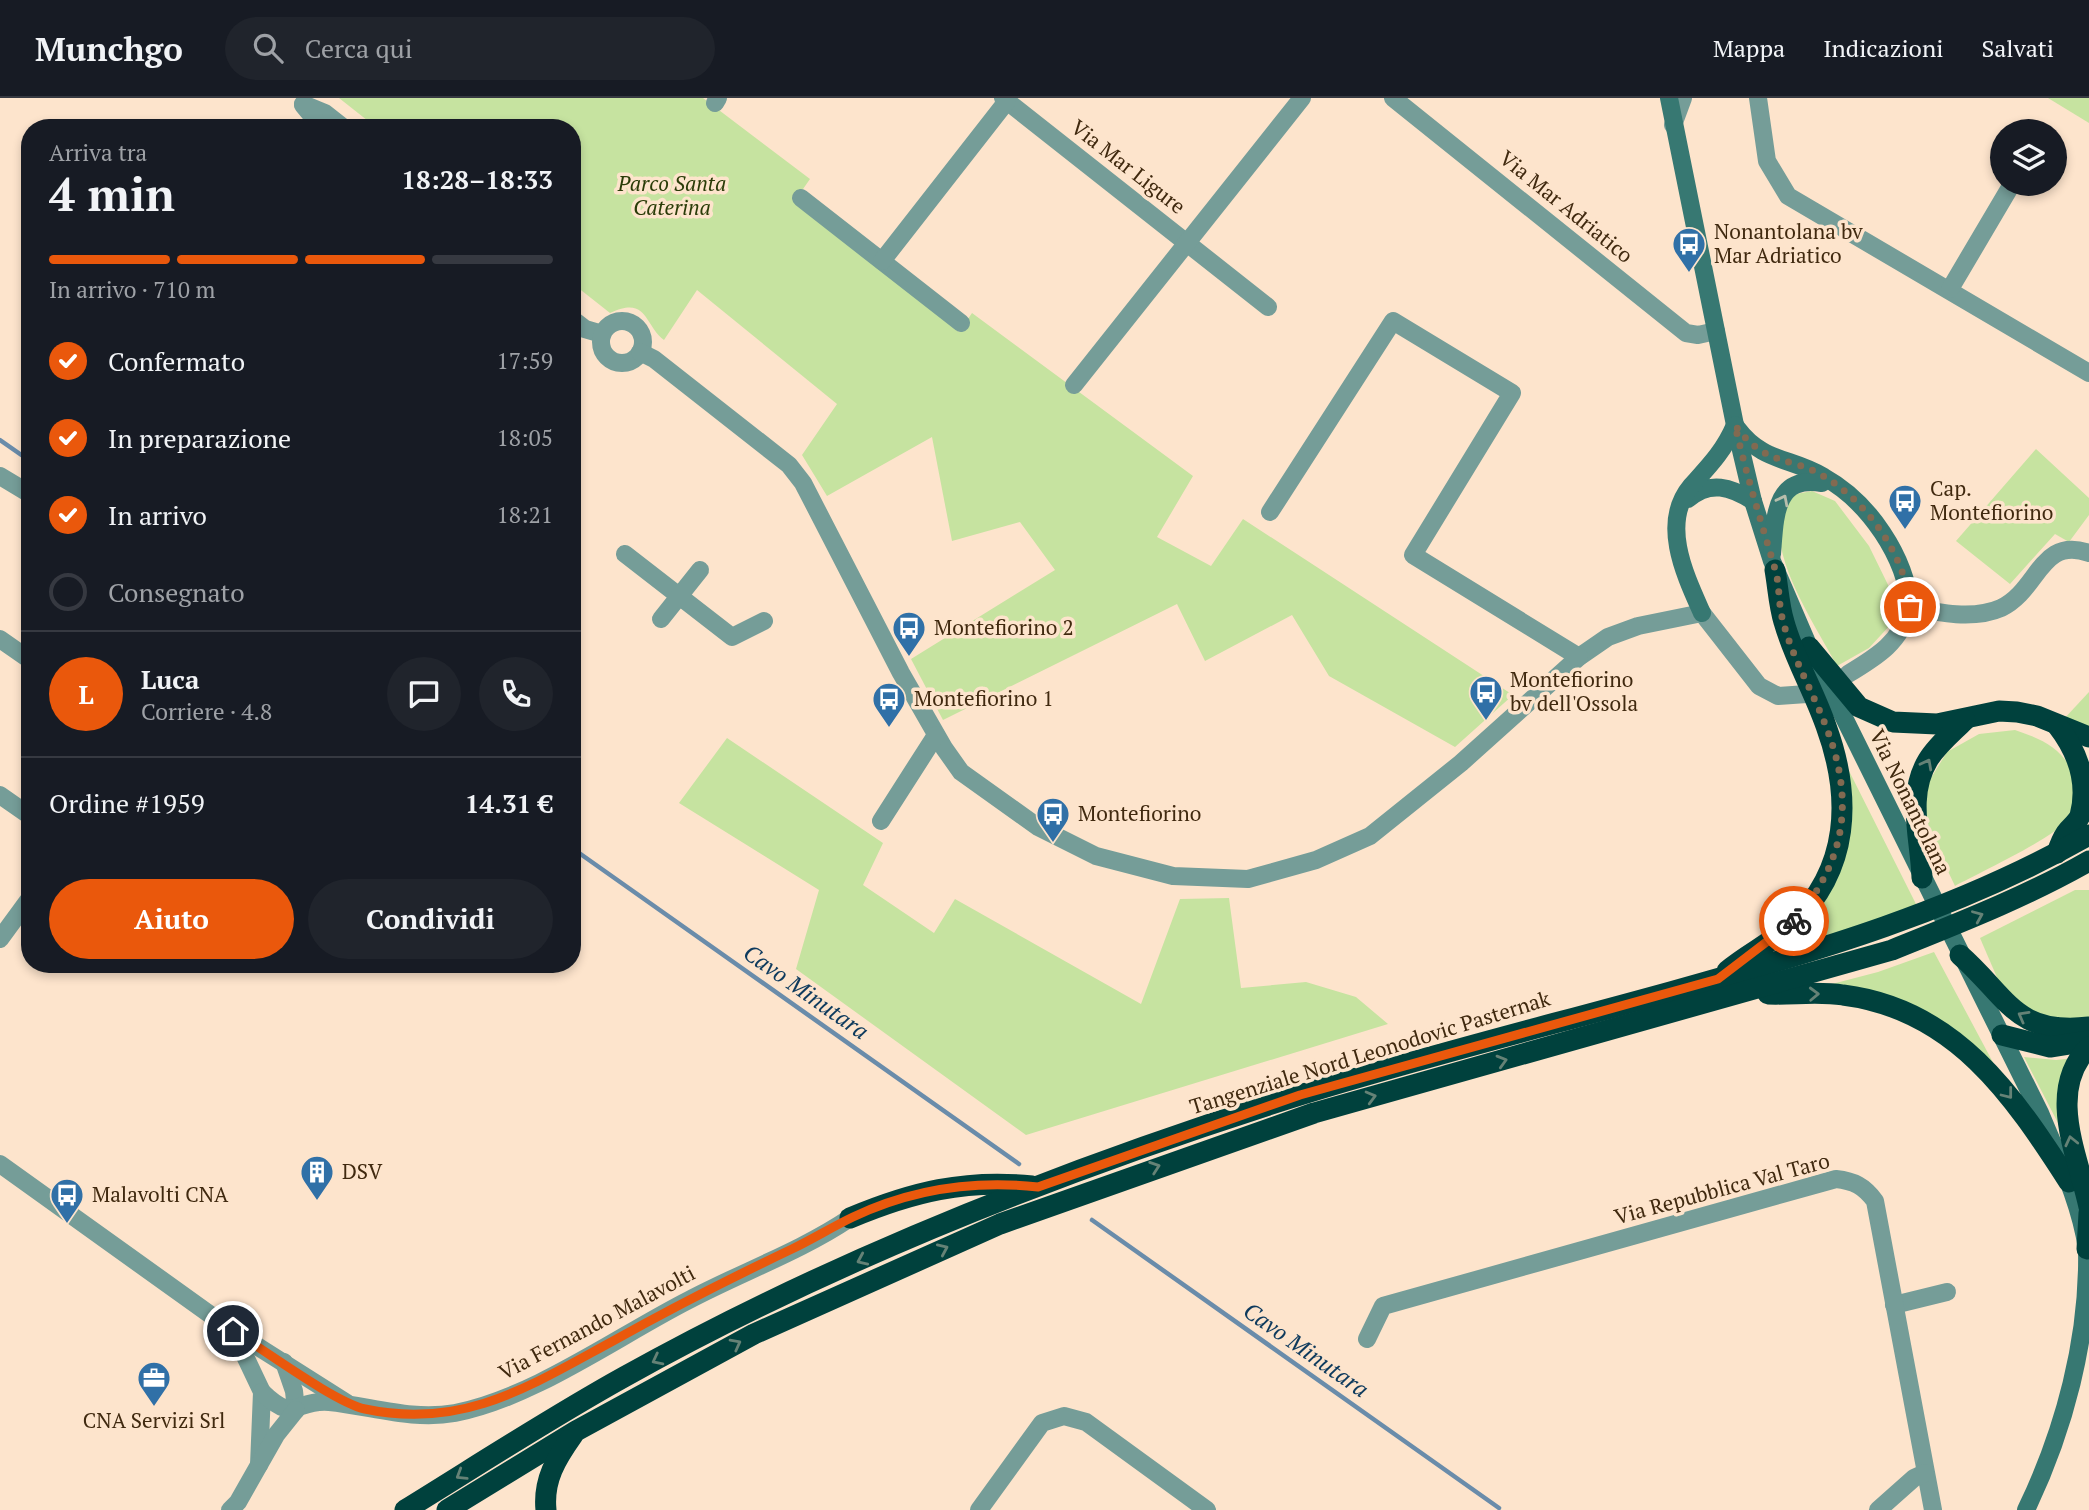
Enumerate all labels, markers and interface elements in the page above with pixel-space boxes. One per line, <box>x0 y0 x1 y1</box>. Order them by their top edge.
search box <box>225 17 715 80</box>
text: Munchgo <box>35 27 183 70</box>
icon: search <box>249 29 287 67</box>
text: Cerca qui <box>305 31 413 65</box>
text: Mappa <box>1713 32 1785 64</box>
text: Indicazioni <box>1823 32 1943 64</box>
text: Salvati <box>1981 32 2054 64</box>
street label: Via Mar Ligure <box>1066 113 1192 220</box>
map controls <box>1990 119 2067 196</box>
button: layers <box>1990 119 2067 196</box>
text: Arriva tra <box>49 137 147 168</box>
street label: Via Mar Adriatico <box>1494 144 1639 269</box>
text: 18:28–18:33 <box>401 162 553 196</box>
text: 4 min <box>49 163 175 224</box>
park label: Parco Santa Caterina <box>617 169 726 221</box>
place label: Nonantolana bv Mar Adriatico <box>1714 217 1863 269</box>
bus stop icon: Nonantolana bv Mar Adriatico <box>1670 225 1708 274</box>
text: In arrivo · 710 m <box>49 274 215 305</box>
icon: check <box>49 342 87 380</box>
text: Confermato <box>108 344 245 378</box>
text: 17:59 <box>496 345 553 376</box>
icon: check <box>49 419 87 457</box>
text: In preparazione <box>108 421 291 455</box>
text: 18:05 <box>496 422 553 453</box>
place label: Cap. Montefiorino <box>1930 474 2053 526</box>
bus stop icon: Cap. Montefiorino <box>1886 482 1924 531</box>
one-way arrow <box>1775 495 1789 507</box>
icon: check <box>49 496 87 534</box>
text: In arrivo <box>108 498 207 532</box>
text: 18:21 <box>496 499 553 530</box>
text: Consegnato <box>108 575 245 609</box>
pin <box>1880 577 1940 637</box>
icon: bag <box>1891 588 1929 626</box>
bus stop icon: Montefiorino 2 <box>890 609 928 658</box>
place label: Montefiorino 2 <box>934 613 1074 641</box>
button: chat <box>387 657 461 731</box>
button: phone <box>479 657 553 731</box>
text: Luca <box>141 662 199 696</box>
place label: Montefiorino bv dell'Ossola <box>1510 665 1638 717</box>
bus stop icon: Montefiorino bv dell'Ossola <box>1467 673 1505 722</box>
text: L <box>78 677 94 711</box>
bus stop icon: Montefiorino 1 <box>870 680 908 729</box>
place label: Montefiorino 1 <box>914 684 1054 712</box>
text: Corriere · 4.8 <box>141 696 272 727</box>
street label: Via Nonantolana <box>1864 724 1958 879</box>
one-way arrow <box>1919 758 1932 771</box>
text: Ordine #1959 <box>49 786 205 820</box>
text: 14.31 € <box>465 786 553 820</box>
bus stop icon: Montefiorino <box>1034 795 1072 844</box>
place label: Montefiorino <box>1078 799 1201 827</box>
button: Aiuto <box>49 879 294 959</box>
button: Condividi <box>308 879 553 959</box>
courier <box>1759 886 1829 956</box>
icon: bike <box>1775 902 1813 940</box>
one-way arrow <box>1971 910 1983 924</box>
water label: Cavo Minutara <box>737 937 875 1046</box>
street label: Tangenziale Nord Leonodovic Pasternak <box>1186 984 1554 1120</box>
one-way arrow <box>1808 986 1819 1001</box>
one-way arrow <box>2018 1011 2031 1024</box>
one-way arrow <box>1496 1055 1508 1070</box>
one-way arrow <box>2000 1086 2013 1099</box>
one-way arrow <box>1365 1091 1377 1105</box>
one-way arrow <box>2065 1135 2079 1147</box>
street label: Via Repubblica Val Taro <box>1611 1146 1832 1230</box>
building icon: DSV <box>298 1153 336 1202</box>
place label: DSV <box>342 1157 383 1185</box>
one-way arrow <box>1148 1161 1161 1175</box>
bus stop icon: Malavolti CNA <box>48 1176 86 1225</box>
place label: Malavolti CNA <box>92 1180 229 1208</box>
one-way arrow <box>936 1243 948 1257</box>
one-way arrow <box>856 1252 869 1266</box>
street label: Via Fernando Malavolti <box>494 1258 700 1386</box>
water label: Cavo Minutara <box>1237 1295 1375 1404</box>
pin <box>203 1301 263 1361</box>
icon: home <box>214 1312 252 1350</box>
one-way arrow <box>729 1338 741 1352</box>
one-way arrow <box>652 1351 664 1365</box>
office icon: CNA Servizi Srl <box>135 1359 173 1408</box>
place label: CNA Servizi Srl <box>83 1406 225 1434</box>
one-way arrow <box>456 1467 469 1480</box>

